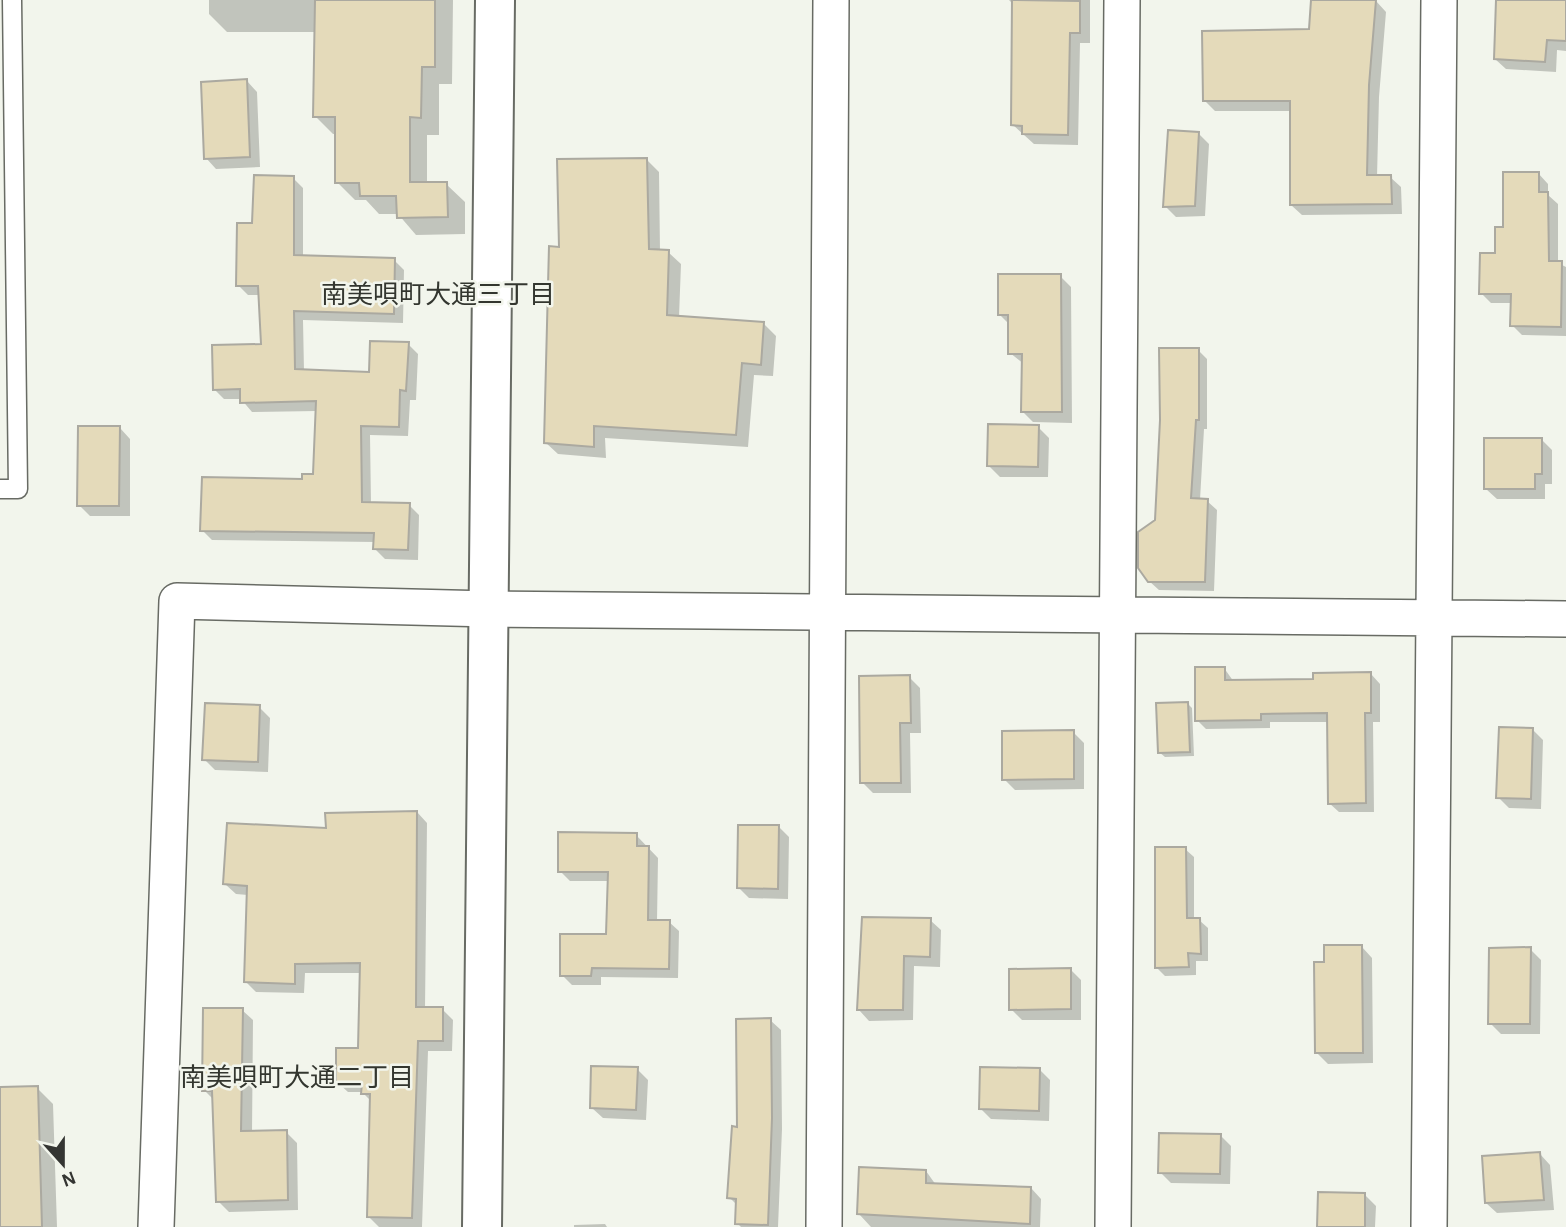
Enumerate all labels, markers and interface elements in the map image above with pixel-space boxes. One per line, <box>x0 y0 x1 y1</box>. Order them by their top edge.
district label: 南美唄町大通三丁目 <box>321 281 555 308</box>
district label: 南美唄町大通二丁目 <box>180 1064 414 1091</box>
north arrow <box>28 1129 98 1199</box>
text: N <box>59 1167 78 1190</box>

